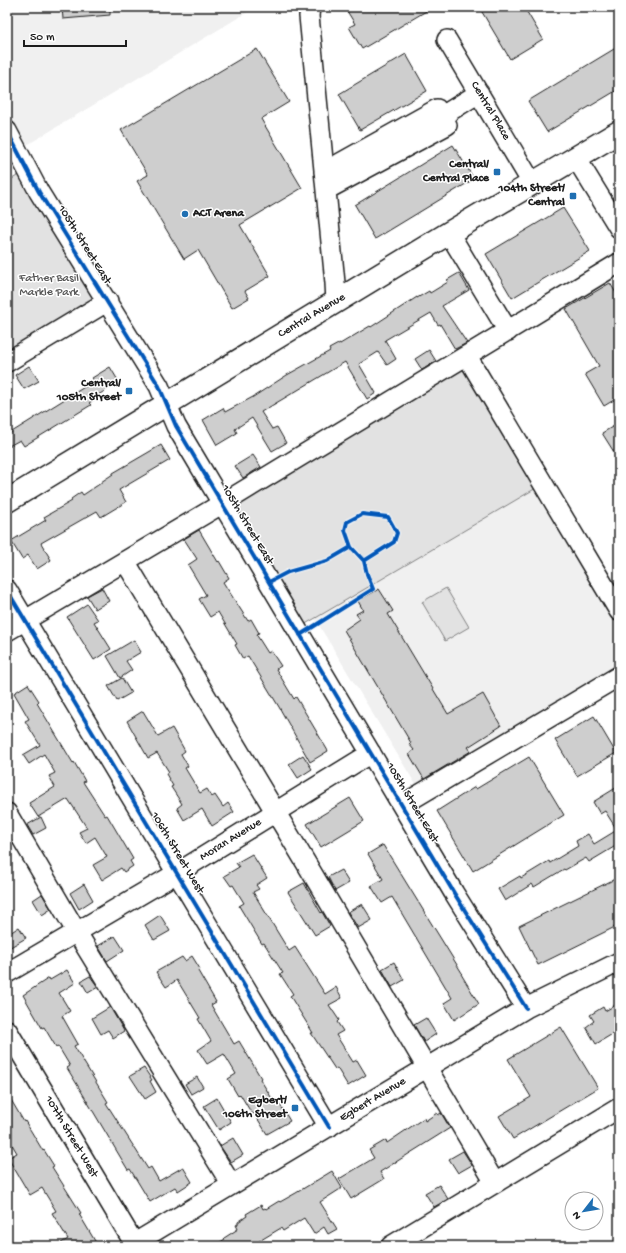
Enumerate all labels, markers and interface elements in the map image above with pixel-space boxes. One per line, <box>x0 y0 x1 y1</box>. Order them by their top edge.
scale bar <box>24 22 126 48</box>
text: 50 m <box>30 31 55 45</box>
street label: Central Place <box>467 79 513 144</box>
place label: Central/ Central Place <box>422 158 490 186</box>
marker: Central/ Central Place <box>492 167 502 177</box>
place label: 104th Street/ Central <box>498 182 566 210</box>
marker: 104th Street/ Central <box>568 191 578 201</box>
street label: 105th Street East <box>54 202 114 288</box>
place label: ACT Arena <box>192 207 245 221</box>
marker: ACT Arena <box>180 209 190 219</box>
park label: Father Basil Markle Park <box>18 272 80 300</box>
street label: Central Avenue <box>276 290 349 342</box>
place label: Central/ 105th Street <box>56 377 122 405</box>
marker: Central/ 105th Street <box>124 386 134 396</box>
street label: 105th Street East <box>217 482 277 568</box>
street label: 105th Street East <box>382 760 442 846</box>
street label: 106th Street West <box>147 809 207 897</box>
street label: Moran Avenue <box>198 815 265 865</box>
street label: Egbert Avenue <box>337 1074 409 1125</box>
street label: 107th Street West <box>41 1093 101 1181</box>
place label: Egbert/ 106th Street <box>222 1094 288 1122</box>
marker: Egbert/ 106th Street <box>290 1103 300 1113</box>
north arrow <box>564 1191 604 1231</box>
text: N <box>570 1209 584 1221</box>

